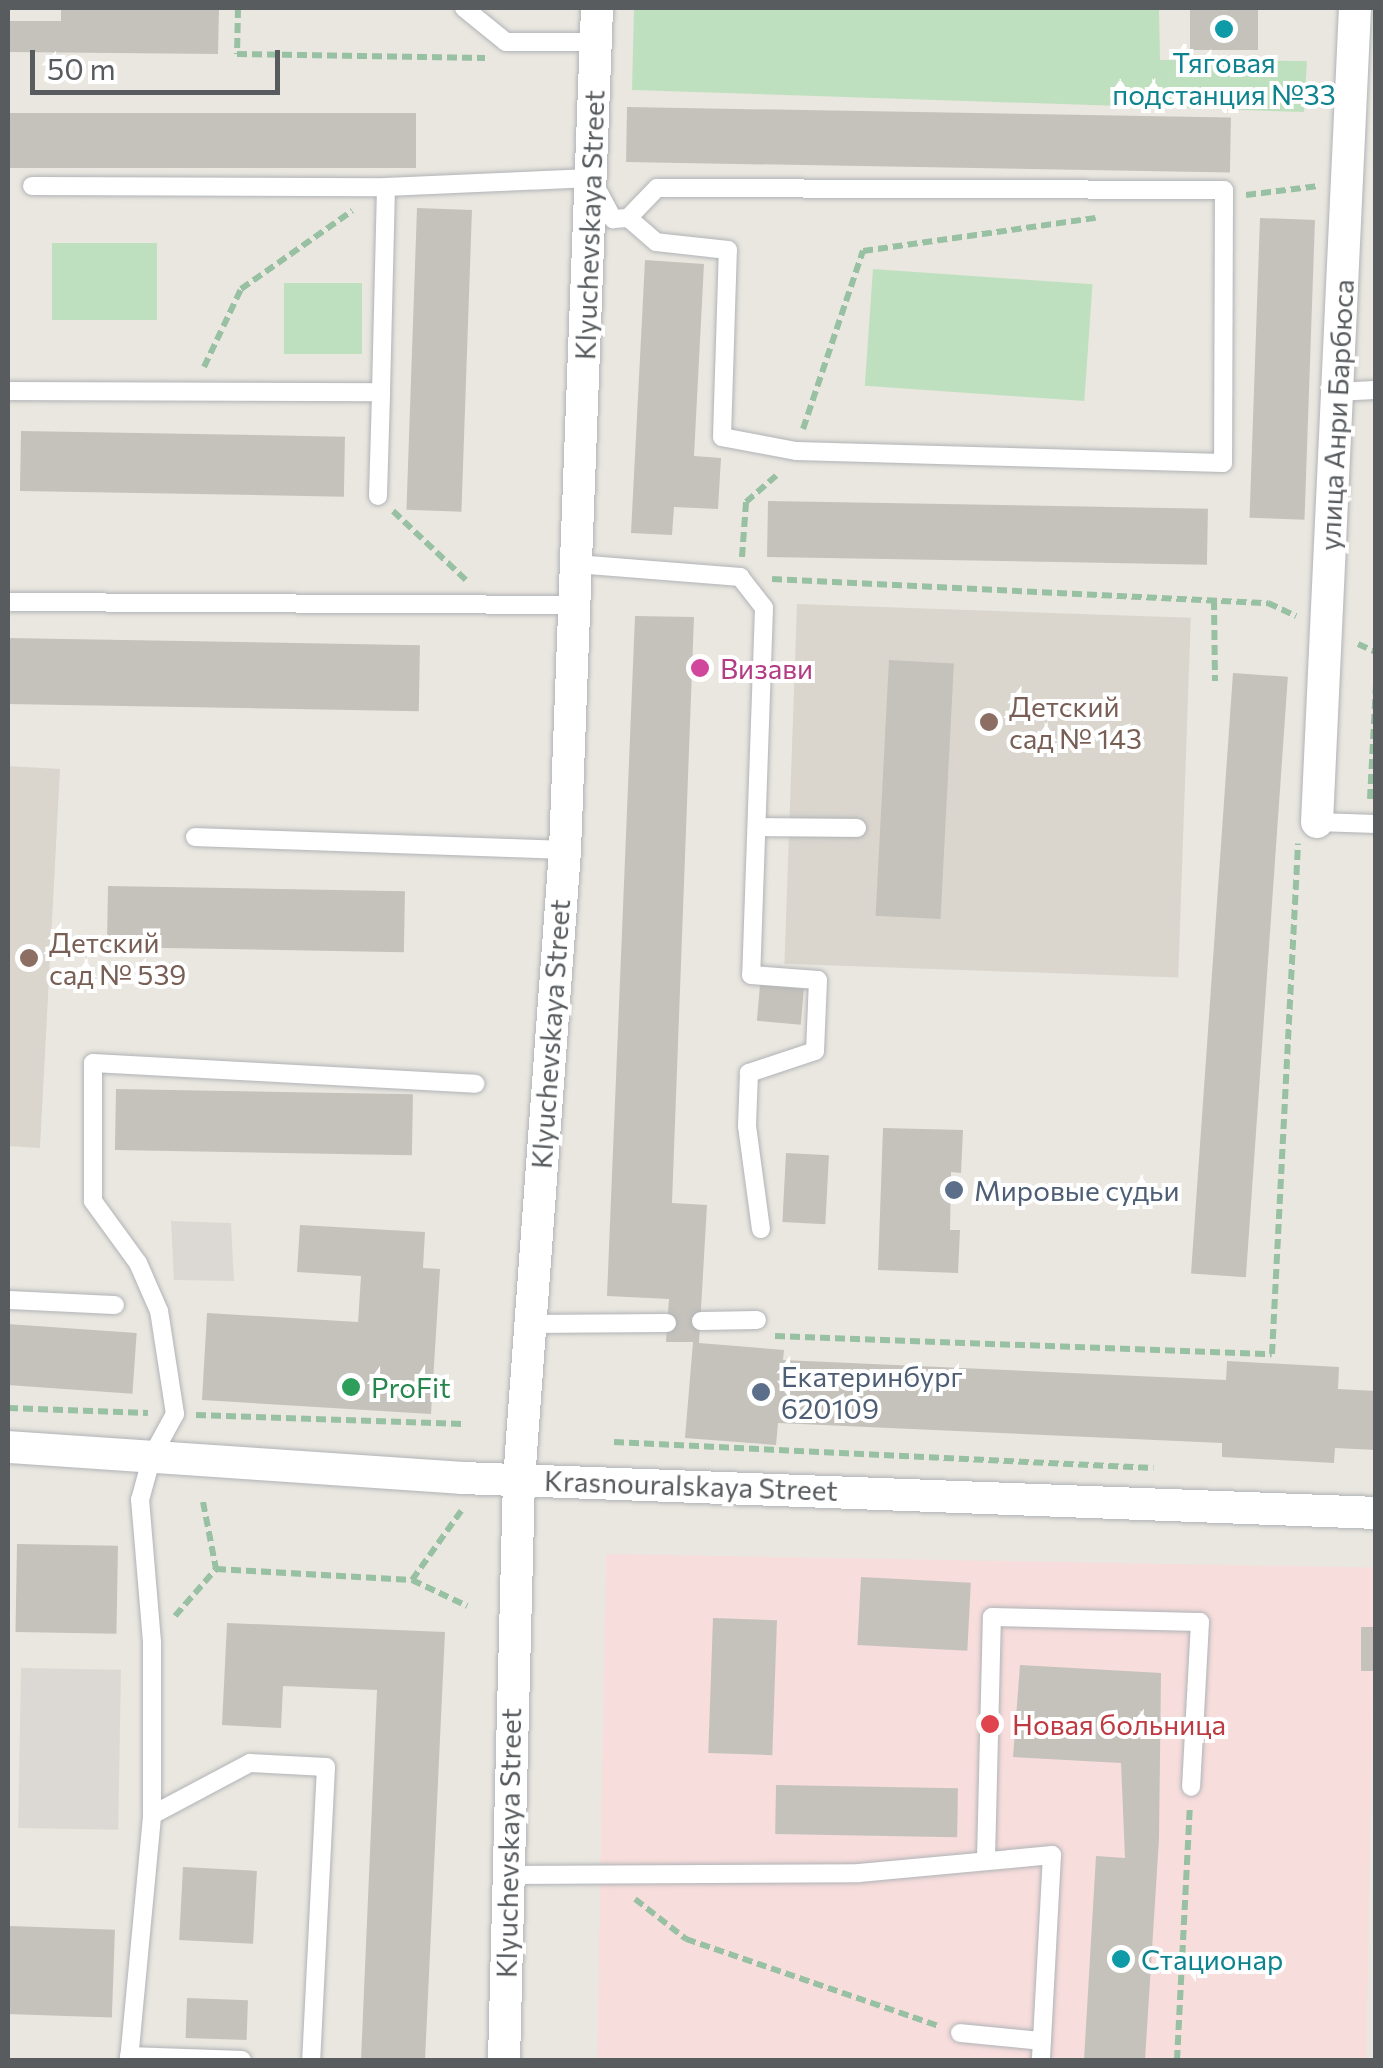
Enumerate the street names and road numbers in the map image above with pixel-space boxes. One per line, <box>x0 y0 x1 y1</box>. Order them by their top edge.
street label: Klyuchevskaya Street <box>567 89 611 361</box>
street label: улица Анри Барбюса <box>1312 278 1360 552</box>
street label: Klyuchevskaya Street <box>524 898 576 1170</box>
street label: Krasnouralskaya Street <box>544 1463 838 1507</box>
street label: Klyuchevskaya Street <box>489 1708 527 1978</box>

